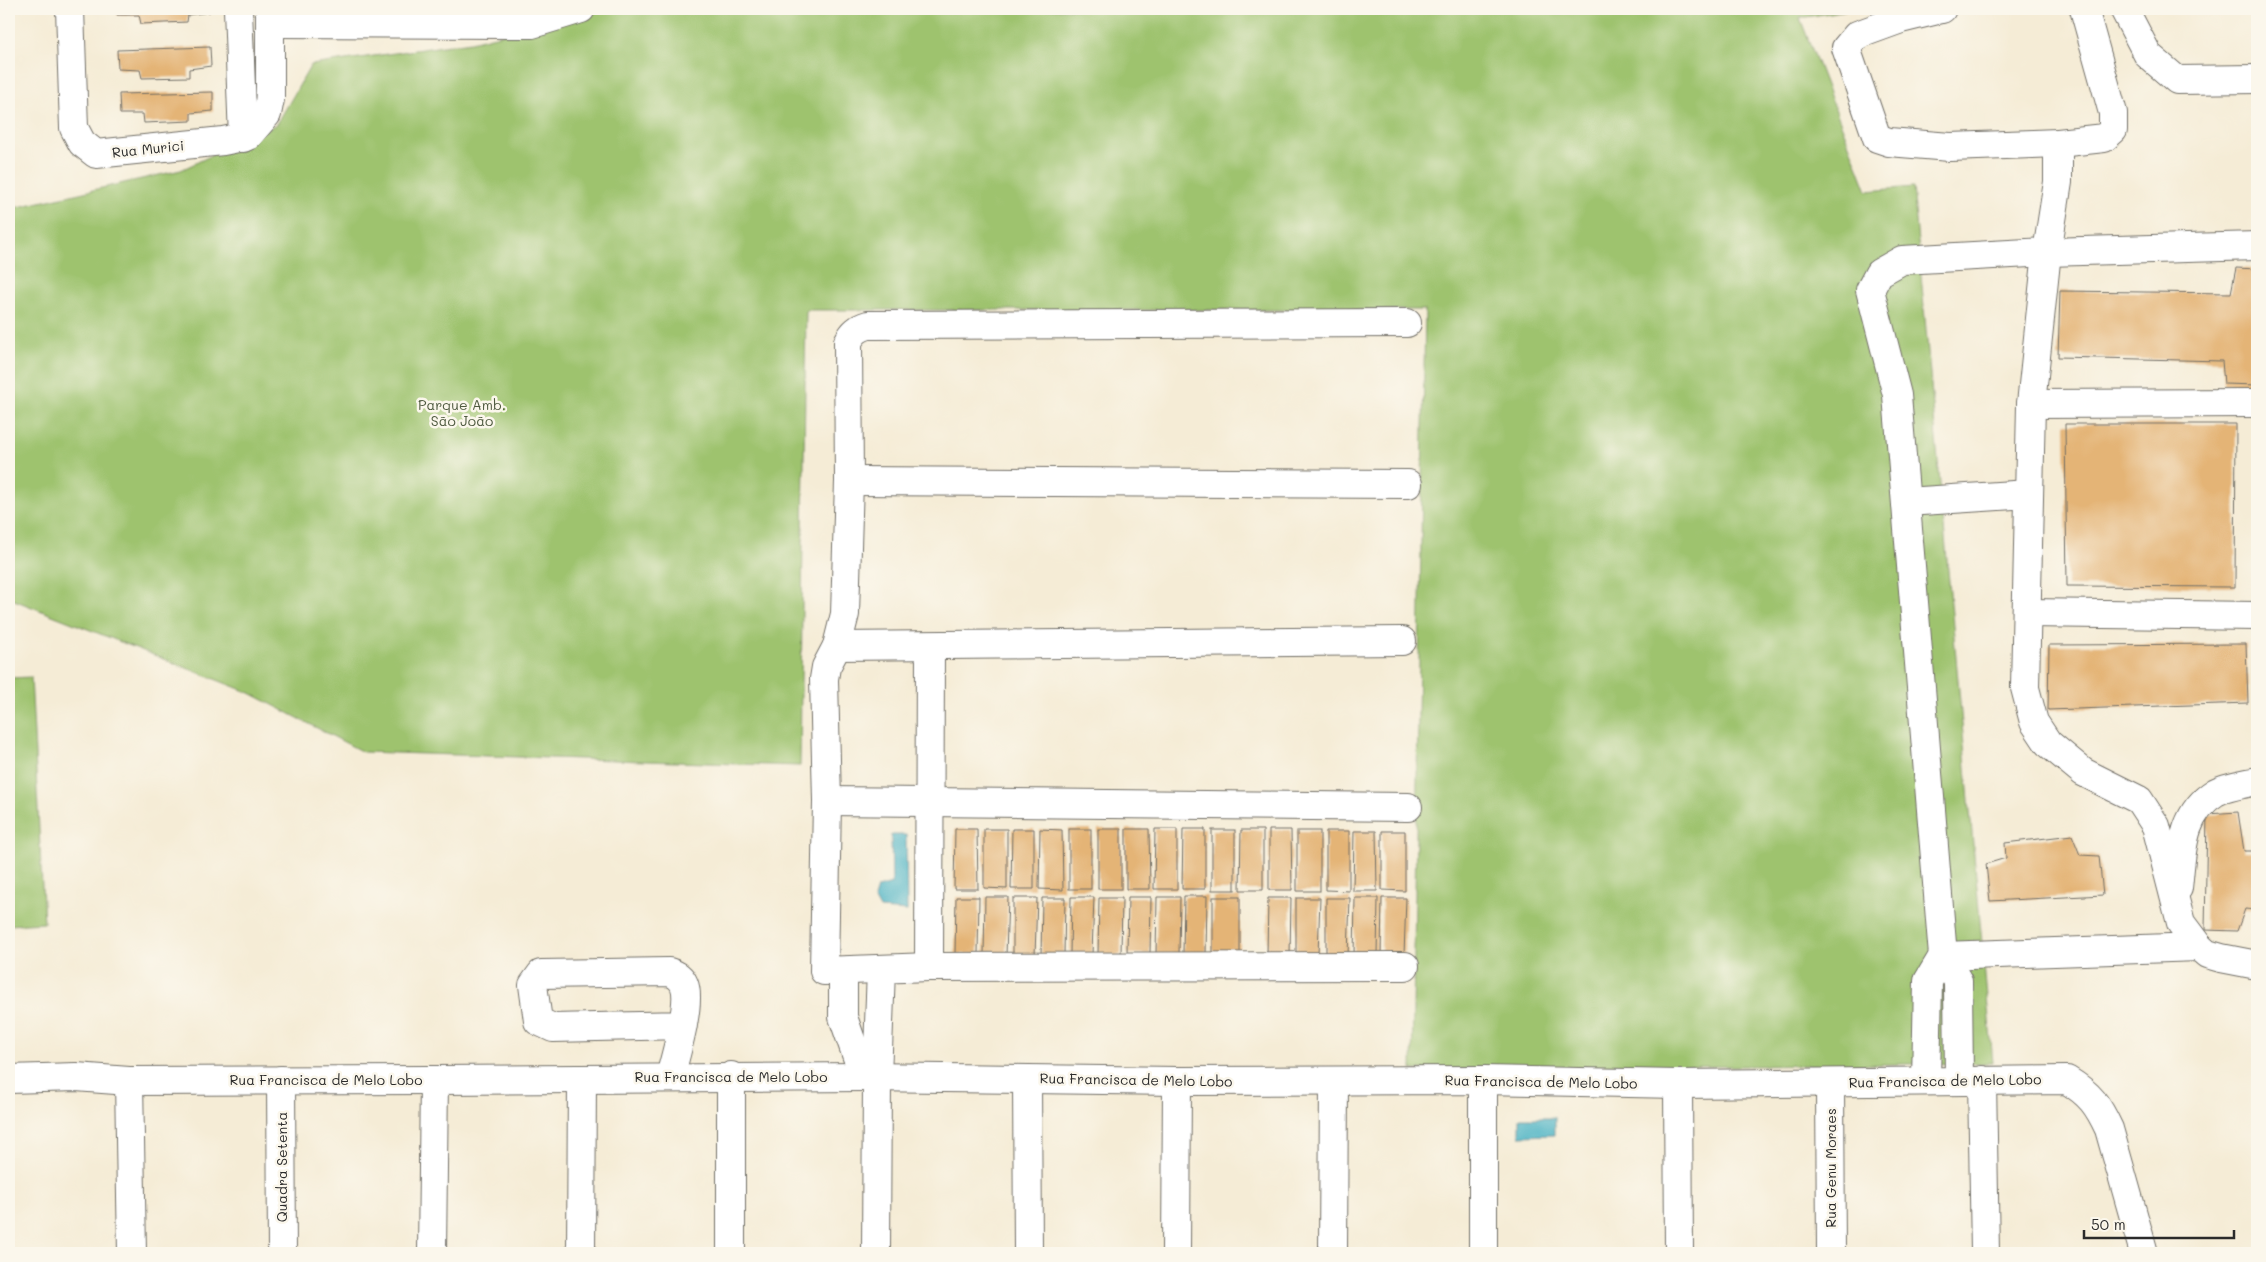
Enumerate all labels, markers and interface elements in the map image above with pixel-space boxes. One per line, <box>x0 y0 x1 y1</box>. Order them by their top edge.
street label: Rua Murici <box>111 135 185 162</box>
park label: Parque Amb. São João <box>418 395 506 430</box>
street label: Rua Francisca de Melo Lobo <box>635 1067 827 1086</box>
street label: Rua Francisca de Melo Lobo <box>1039 1068 1233 1091</box>
street label: Rua Francisca de Melo Lobo <box>1848 1069 2042 1092</box>
street label: Rua Francisca de Melo Lobo <box>230 1070 422 1089</box>
street label: Rua Francisca de Melo Lobo <box>1444 1070 1638 1093</box>
street label: Rua Genu Moraes <box>1821 1108 1840 1228</box>
street label: Quadra Setenta <box>272 1112 291 1222</box>
scale bar <box>2084 1207 2234 1239</box>
text: 50 m <box>2091 1214 2126 1234</box>

